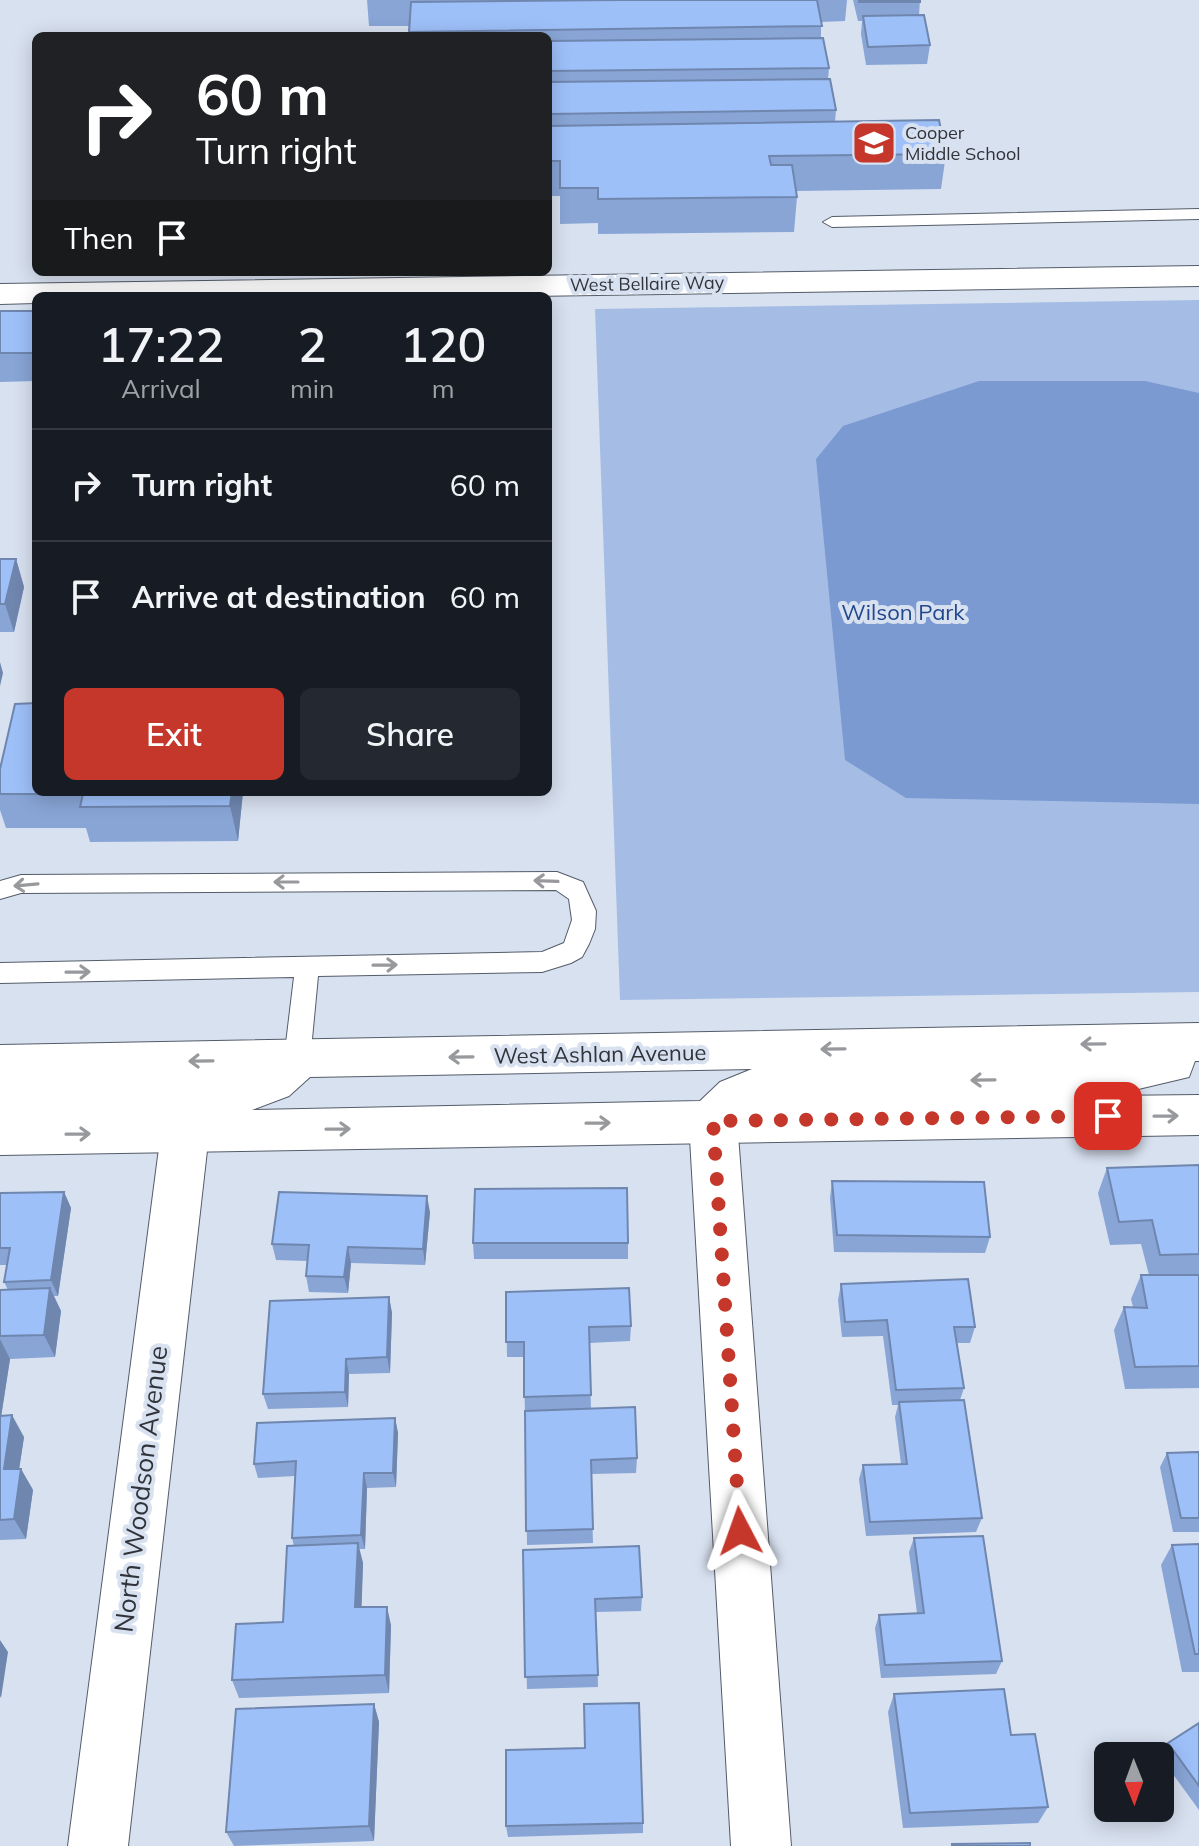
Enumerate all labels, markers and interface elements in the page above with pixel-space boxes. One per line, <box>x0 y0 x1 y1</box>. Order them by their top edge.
text: 60 m <box>196 59 329 129</box>
icon: right <box>64 64 168 168</box>
school or university icon: Cooper Middle School <box>850 119 898 167</box>
place label: Cooper Middle School <box>905 121 1021 165</box>
text: Turn right <box>196 128 357 173</box>
icon: arrive <box>150 216 194 260</box>
text: Then <box>64 219 134 257</box>
street label: West Bellaire Way <box>570 271 725 296</box>
text: 17:22 <box>98 314 224 374</box>
text: 2 <box>298 314 326 374</box>
text: 120 <box>400 314 486 374</box>
text: Arrival <box>121 372 201 405</box>
text: min <box>290 372 334 405</box>
text: m <box>432 372 455 405</box>
icon: right <box>64 463 108 507</box>
text: Turn right <box>132 466 272 504</box>
text: 60 m <box>450 466 520 504</box>
icon: arrive <box>64 575 108 619</box>
text: Arrive at destination <box>132 578 426 616</box>
text: 60 m <box>450 578 520 616</box>
park label: Wilson Park <box>841 598 965 626</box>
button: Exit <box>64 688 284 780</box>
button: Share <box>300 688 520 780</box>
one-way arrow <box>273 874 300 890</box>
one-way arrow <box>533 874 560 889</box>
one-way arrow <box>13 877 40 892</box>
one-way arrow <box>371 957 398 973</box>
one-way arrow <box>64 964 91 979</box>
one-way arrow <box>1080 1037 1107 1052</box>
street label: West Ashlan Avenue <box>493 1038 707 1070</box>
one-way arrow <box>820 1042 847 1057</box>
one-way arrow <box>448 1049 475 1064</box>
one-way arrow <box>188 1053 215 1069</box>
one-way arrow <box>970 1072 997 1088</box>
pin <box>1074 1082 1142 1150</box>
icon: arrive <box>1086 1094 1130 1138</box>
one-way arrow <box>1152 1108 1179 1124</box>
one-way arrow <box>584 1116 611 1131</box>
one-way arrow <box>324 1122 351 1137</box>
one-way arrow <box>64 1126 91 1142</box>
street label: North Woodson Avenue <box>107 1344 174 1634</box>
position arrow <box>698 1489 782 1573</box>
north arrow <box>1094 1742 1174 1822</box>
map controls <box>1094 1742 1174 1822</box>

